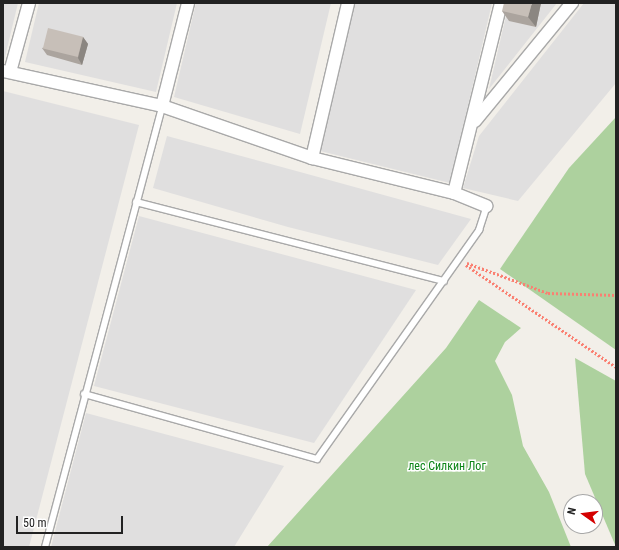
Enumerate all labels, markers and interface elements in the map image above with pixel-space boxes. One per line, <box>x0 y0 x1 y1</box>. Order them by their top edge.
park label: лес Силкин Лог <box>408 460 486 474</box>
north arrow <box>563 494 603 534</box>
text: N <box>565 506 579 516</box>
scale bar <box>18 508 125 534</box>
text: 50 m <box>23 516 47 530</box>

